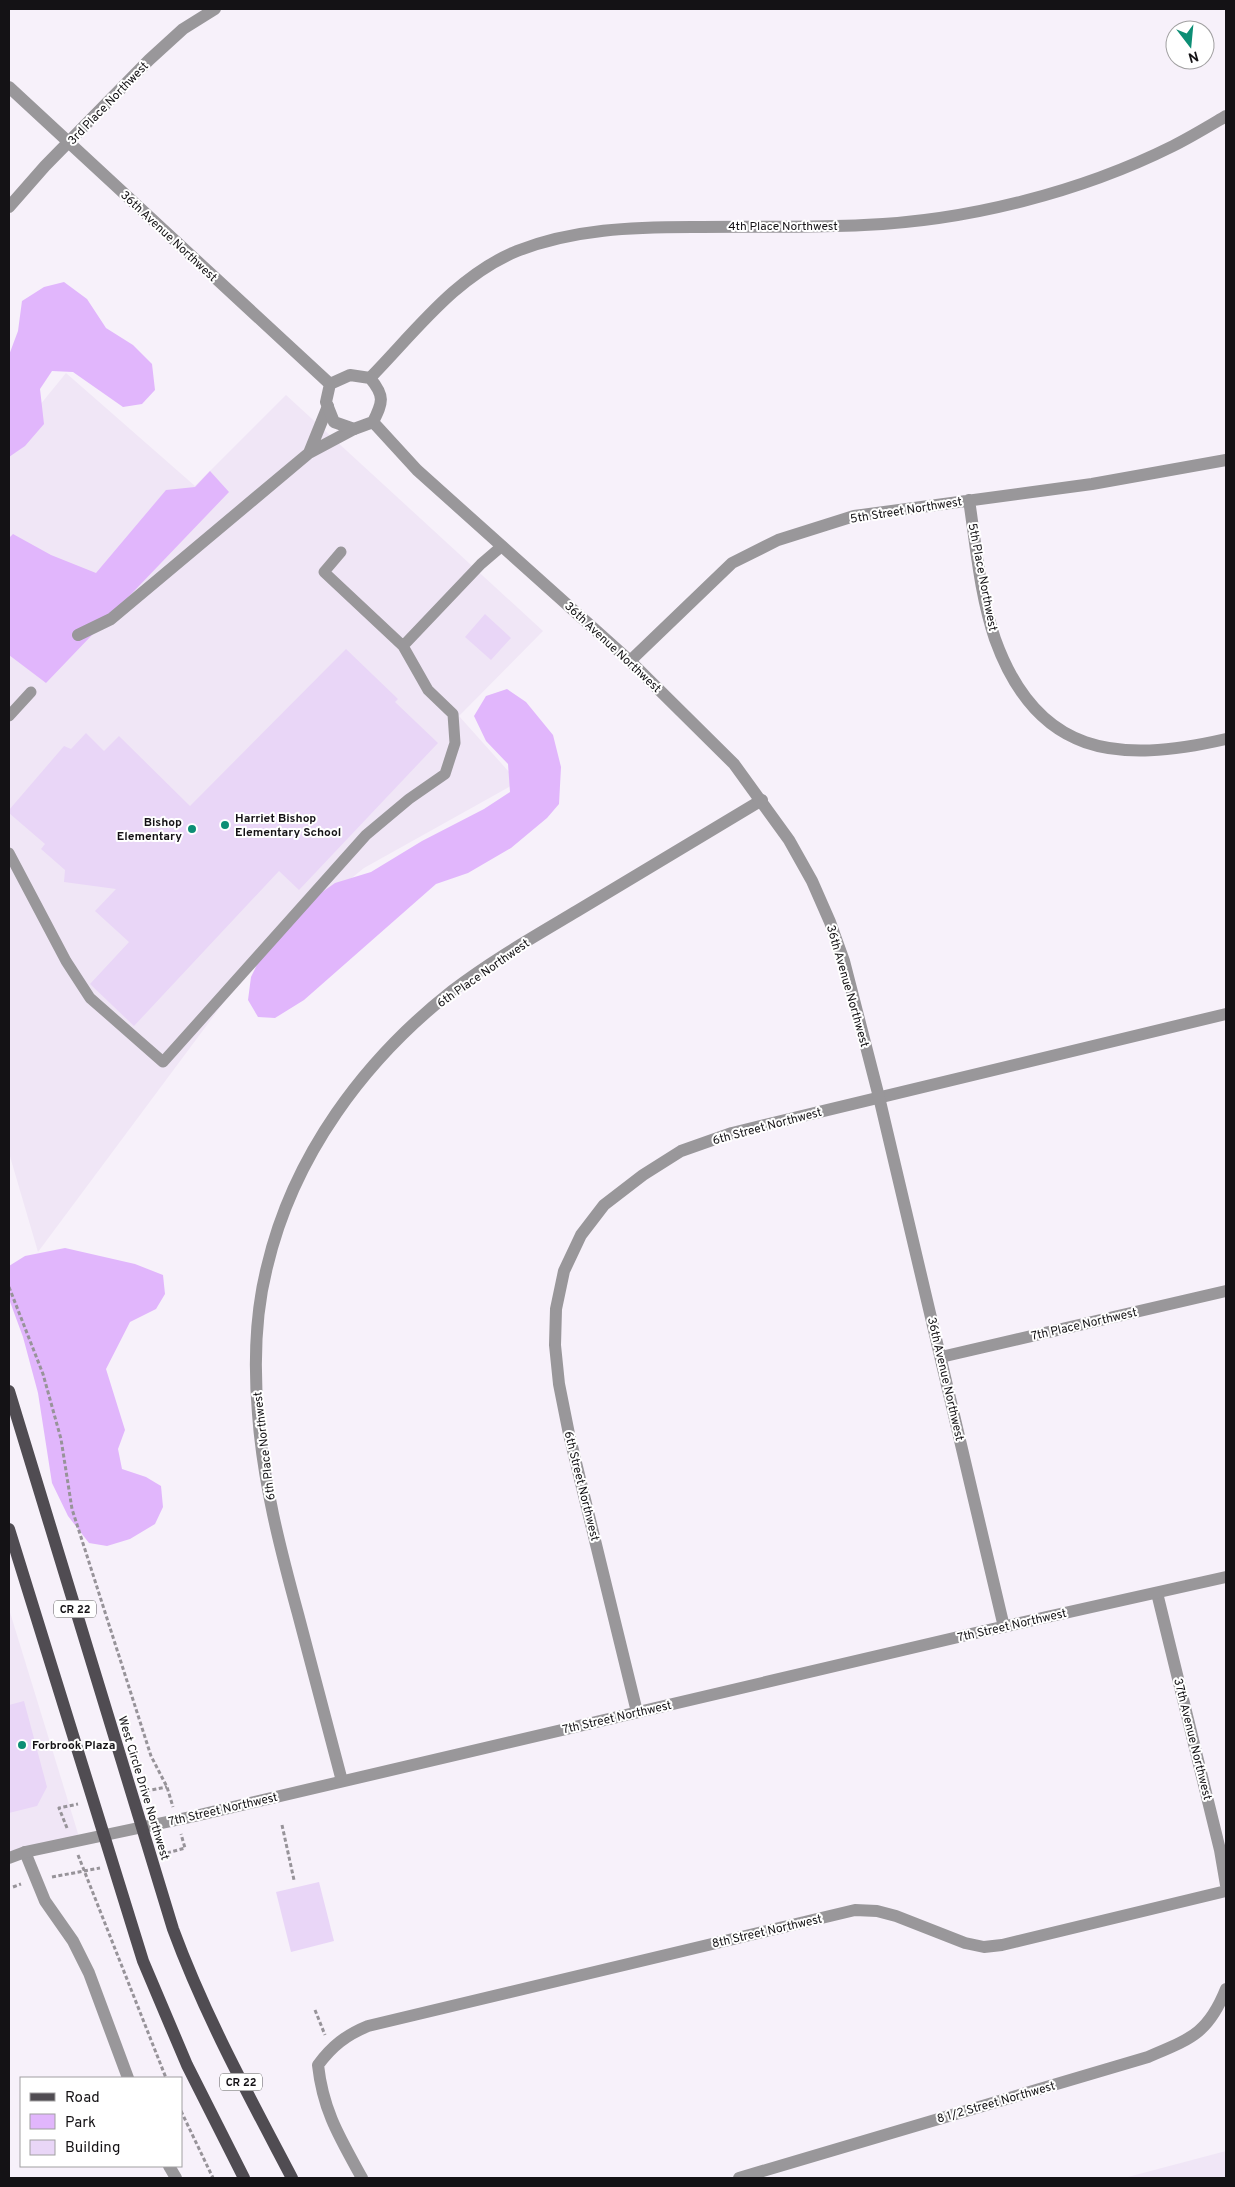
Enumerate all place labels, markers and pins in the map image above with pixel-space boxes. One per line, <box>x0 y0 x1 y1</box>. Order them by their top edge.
place label: Harriet Bishop Elementary School <box>235 811 341 841</box>
place label: Bishop Elementary <box>117 815 182 845</box>
marker: Harriet Bishop Elementary School <box>219 819 231 831</box>
marker: Bishop Elementary <box>186 823 198 835</box>
place label: Forbrook Plaza <box>32 1738 116 1754</box>
marker: Forbrook Plaza <box>16 1739 28 1751</box>

